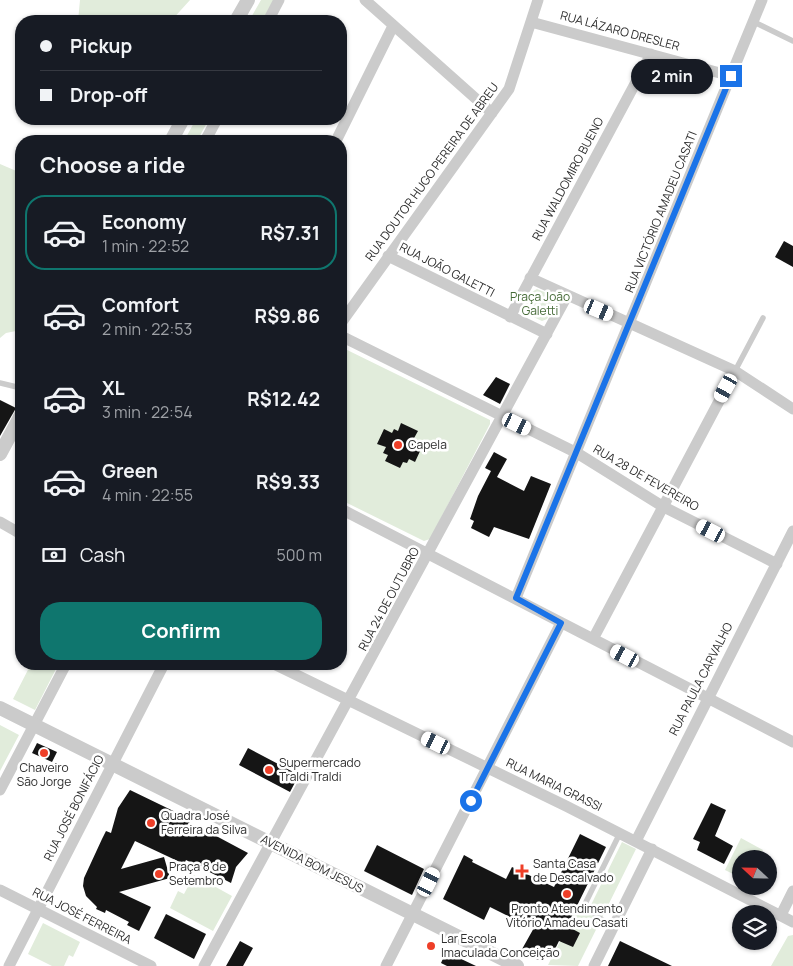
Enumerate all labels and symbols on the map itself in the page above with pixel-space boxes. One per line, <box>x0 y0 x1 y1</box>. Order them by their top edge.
street label: RUA LÁZARO DRESLER <box>558 6 682 55</box>
callout: 2 min <box>631 58 714 94</box>
route end <box>720 65 742 87</box>
street label: RUA DOUTOR HUGO PEREIRA DE ABREU <box>361 79 502 264</box>
street label: RUA WALDOMIRO BUENO <box>528 114 607 243</box>
street label: RUA VICTÓRIO AMADEU CASATI <box>620 129 701 295</box>
street label: RUA JOÃO GALETTI <box>397 238 498 301</box>
park label: Praça João Galetti <box>510 288 570 319</box>
car <box>582 297 615 323</box>
car <box>712 371 739 405</box>
car <box>500 411 533 437</box>
place label: Capela <box>408 436 447 453</box>
marker: Capela <box>392 439 404 451</box>
street label: RUA 28 DE FEVEREIRO <box>590 440 703 515</box>
car <box>694 518 727 544</box>
street label: RUA 24 DE OUTUBRO <box>354 544 423 654</box>
street label: RUA PAULA CARVALHO <box>665 619 737 738</box>
car <box>608 642 641 670</box>
car <box>419 730 452 756</box>
marker: Chaveiro São Jorge <box>38 747 50 759</box>
street label: RUA JOSÉ BONIFÁCIO <box>39 752 108 864</box>
place label: Supermercado Traldi Traldi <box>279 754 361 785</box>
street label: RUA MARIA GRASSI <box>503 754 605 815</box>
place label: Chaveiro São Jorge <box>17 759 71 790</box>
marker: Supermercado Traldi Traldi <box>263 764 275 776</box>
route start <box>460 790 482 812</box>
place label: Quadra José Ferreira da Silva <box>161 807 247 838</box>
marker: Quadra José Ferreira da Silva <box>145 817 157 829</box>
street label: AVENIDA BOM JESUS <box>258 830 366 897</box>
north arrow <box>732 850 778 895</box>
place label: Santa Casa de Descalvado <box>533 855 614 886</box>
place label: Praça 8 de Setembro <box>169 858 226 889</box>
marker: Santa Casa de Descalvado <box>515 864 529 878</box>
car <box>415 865 442 899</box>
marker: Praça 8 de Setembro <box>153 868 165 880</box>
street label: RUA JOSÉ FERREIRA <box>30 883 135 948</box>
marker: Pronto Atendimento Vitório Amadeu Casati <box>561 888 573 900</box>
place label: Pronto Atendimento Vitório Amadeu Casati <box>506 900 628 931</box>
place label: Lar Escola Imaculada Conceição <box>441 930 559 961</box>
marker: Lar Escola Imaculada Conceição <box>425 940 437 952</box>

